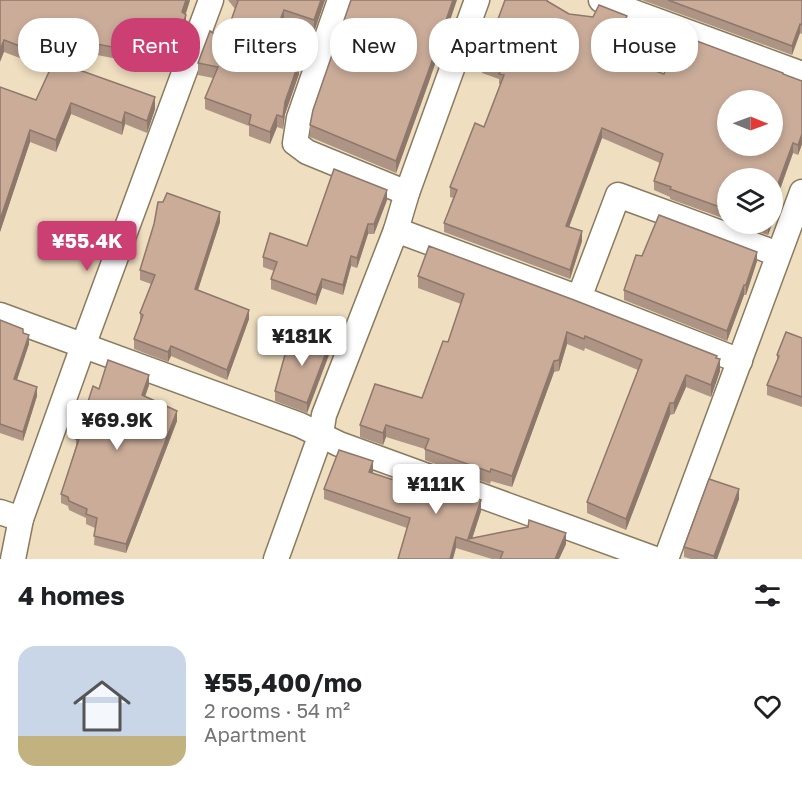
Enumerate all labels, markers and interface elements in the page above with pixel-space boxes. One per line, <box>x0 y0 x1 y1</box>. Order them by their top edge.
chip: Buy <box>18 18 99 72</box>
chip: Rent <box>111 18 200 72</box>
chip: Filters <box>212 18 318 72</box>
chip: New <box>330 18 417 72</box>
chip: Apartment <box>429 18 579 72</box>
chip: House <box>591 18 698 72</box>
north arrow <box>717 90 783 156</box>
map controls <box>717 90 783 234</box>
button: layers <box>717 168 783 234</box>
pin: ¥55.4K <box>38 221 136 272</box>
text: ¥55.4K <box>52 228 123 252</box>
pin: ¥181K <box>260 316 344 367</box>
text: ¥181K <box>271 323 333 347</box>
pin: ¥69.9K <box>68 400 166 451</box>
text: ¥69.9K <box>81 407 153 431</box>
pin: ¥111K <box>394 464 478 515</box>
text: ¥111K <box>407 471 465 495</box>
icon: filters <box>751 579 784 612</box>
text: 4 homes <box>18 580 125 611</box>
text: ¥55,400/mo <box>204 667 362 698</box>
icon: home <box>66 670 138 742</box>
icon: heart <box>751 690 784 723</box>
text: 2 rooms · 54 m² <box>204 698 350 722</box>
text: Apartment <box>204 722 307 746</box>

